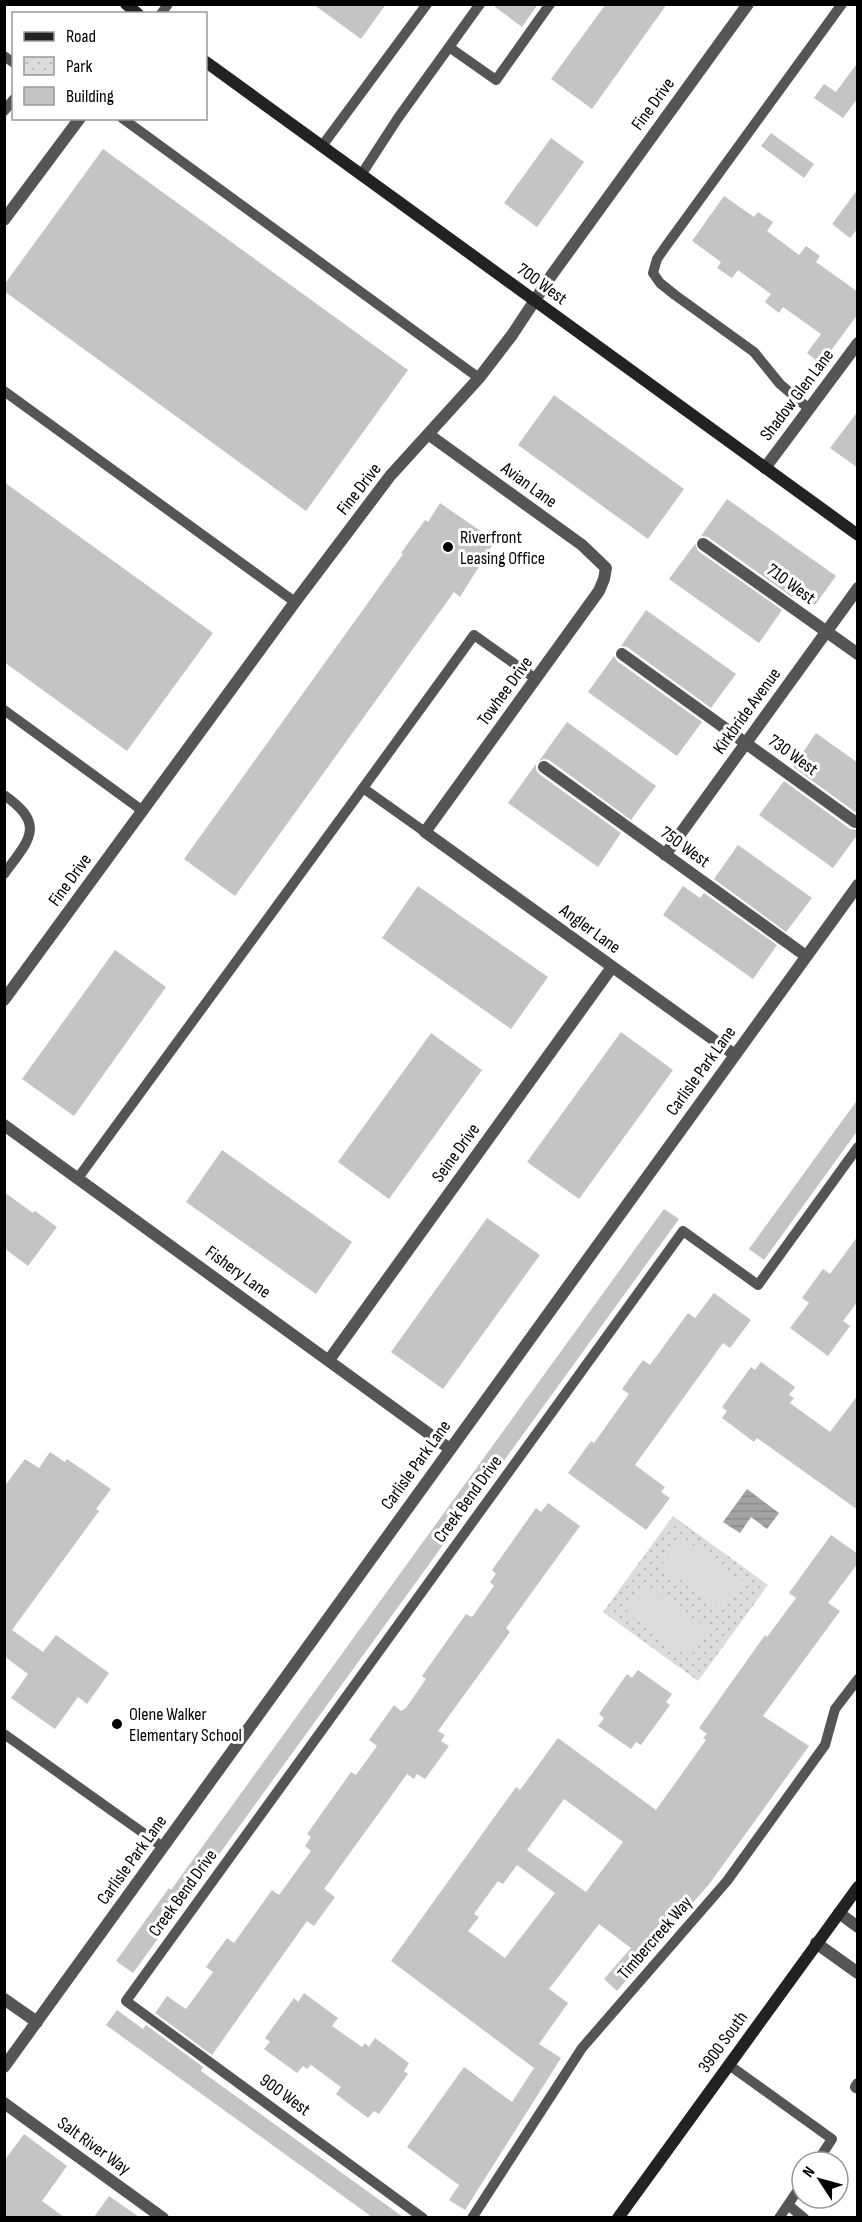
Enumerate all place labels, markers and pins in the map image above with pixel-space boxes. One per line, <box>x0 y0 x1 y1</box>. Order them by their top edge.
place label: Riverfront Leasing Office <box>460 527 545 569</box>
marker: Riverfront Leasing Office <box>441 540 455 554</box>
place label: Olene Walker Elementary School <box>129 1704 242 1746</box>
marker: Olene Walker Elementary School <box>110 1717 124 1731</box>

